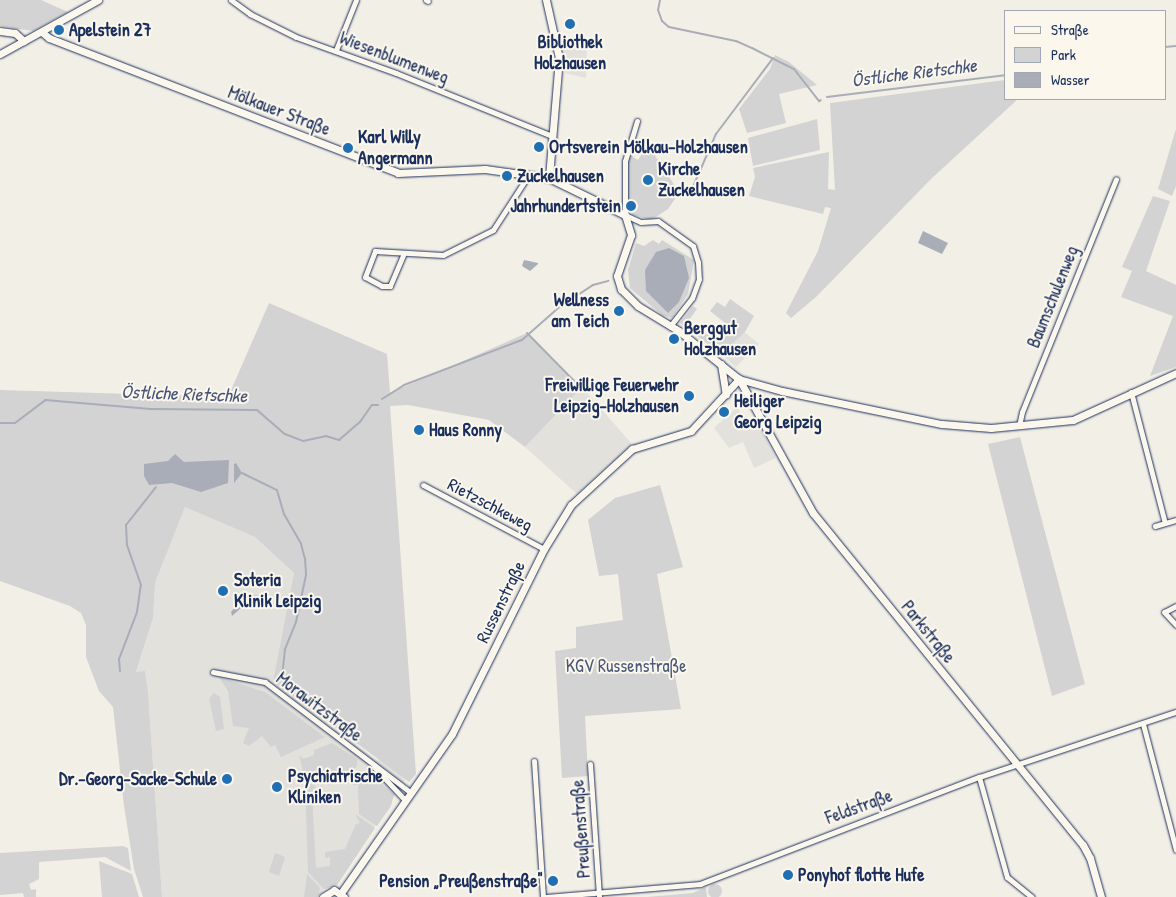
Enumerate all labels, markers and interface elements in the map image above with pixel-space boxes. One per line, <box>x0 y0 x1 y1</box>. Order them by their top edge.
legend <box>1004 10 1166 100</box>
marker: Bibliothek Holzhausen <box>564 18 576 30</box>
place label: Apelstein 27 <box>69 19 151 41</box>
text: Straße <box>1051 19 1089 40</box>
marker: Apelstein 27 <box>53 24 65 36</box>
street label: Wiesenblumenweg <box>336 27 452 89</box>
place label: Bibliothek Holzhausen <box>534 32 606 74</box>
text: Park <box>1051 44 1076 65</box>
water label: Östliche Rietschke <box>850 54 978 92</box>
text: Wasser <box>1051 69 1089 90</box>
street label: Mölkauer Straße <box>225 82 333 140</box>
place label: Karl Willy Angermann <box>358 127 433 170</box>
place label: Ortsverein Mölkau-Holzhausen <box>549 136 748 158</box>
marker: Ortsverein Mölkau-Holzhausen <box>533 141 545 153</box>
marker: Karl Willy Angermann <box>342 142 354 154</box>
place label: Kirche Zuckelhausen <box>658 159 745 202</box>
place label: Zuckelhausen <box>517 165 604 187</box>
marker: Zuckelhausen <box>501 170 513 182</box>
marker: Kirche Zuckelhausen <box>642 174 654 186</box>
place label: Jahrhundertstein <box>510 195 621 217</box>
marker: Jahrhundertstein <box>625 200 637 212</box>
street label: Baumschulenweg <box>1023 243 1083 351</box>
place label: Wellness am Teich <box>551 290 609 332</box>
marker: Wellness am Teich <box>613 305 625 317</box>
place label: Berggut Holzhausen <box>684 318 756 360</box>
marker: Berggut Holzhausen <box>668 333 680 345</box>
place label: Freiwillige Feuerwehr Leipzig-Holzhausen <box>545 375 679 418</box>
water label: Östliche Rietschke <box>121 380 247 408</box>
marker: Freiwillige Feuerwehr Leipzig-Holzhausen <box>683 390 695 402</box>
place label: Heiliger Georg Leipzig <box>734 391 821 434</box>
marker: Heiliger Georg Leipzig <box>718 406 730 418</box>
place label: Haus Ronny <box>429 419 502 441</box>
marker: Haus Ronny <box>413 424 425 436</box>
street label: Rietzschkeweg <box>444 474 536 536</box>
street label: Russenstraße <box>472 558 530 646</box>
place label: Soteria Klinik Leipzig <box>234 570 321 612</box>
marker: Soteria Klinik Leipzig <box>216 584 230 598</box>
street label: Parkstraße <box>896 596 960 668</box>
park label: KGV Russenstraße <box>566 655 686 677</box>
street label: Morawitzstraße <box>272 668 366 746</box>
place label: Psychiatrische Kliniken <box>288 766 383 809</box>
place label: Dr.-Georg-Sacke-Schule <box>59 768 217 790</box>
marker: Dr.-Georg-Sacke-Schule <box>221 773 233 785</box>
street label: Preußenstraße <box>567 779 595 879</box>
marker: Psychiatrische Kliniken <box>270 780 284 794</box>
street label: Feldstraße <box>823 785 895 829</box>
place label: Ponyhof flotte Hufe <box>798 864 924 886</box>
marker: Ponyhof flotte Hufe <box>782 869 794 881</box>
place label: Pension „Preußenstraße" <box>379 870 543 892</box>
marker: Pension „Preußenstraße" <box>547 875 559 887</box>

